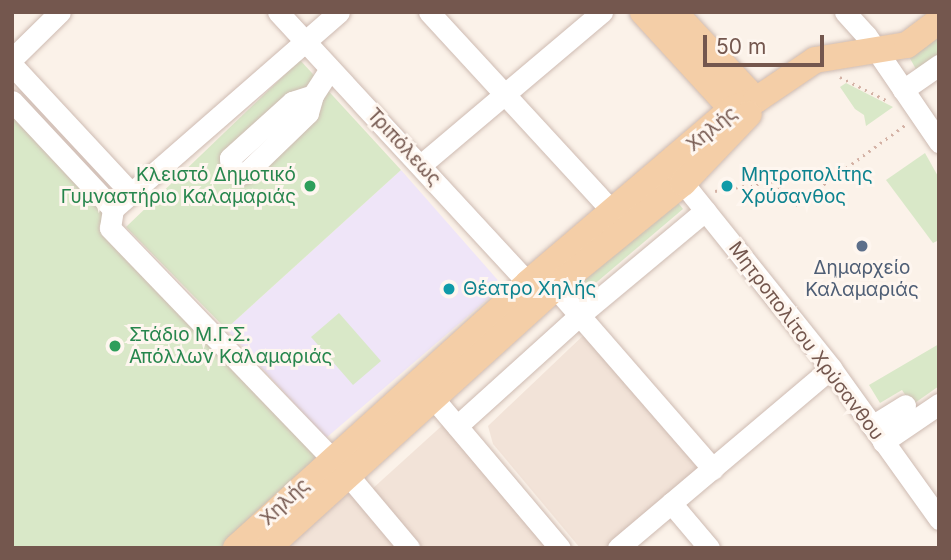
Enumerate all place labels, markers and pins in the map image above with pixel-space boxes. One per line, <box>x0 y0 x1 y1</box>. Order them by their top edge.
place label: Κλειστό Δημοτικό Γυμναστήριο Καλαμαριάς <box>61 164 296 208</box>
place label: Μητροπολίτης Χρύσανθος <box>741 164 873 208</box>
marker: Κλειστό Δημοτικό Γυμναστήριο Καλαμαριάς <box>302 178 318 194</box>
marker: Μητροπολίτης Χρύσανθος <box>719 178 735 194</box>
marker: Δημαρχείο Καλαμαριάς <box>854 238 870 254</box>
place label: Δημαρχείο Καλαμαριάς <box>805 257 919 301</box>
place label: Θέατρο Χηλής <box>463 278 596 300</box>
marker: Θέατρο Χηλής <box>441 281 457 297</box>
place label: Στάδιο Μ.Γ.Σ. Απόλλων Καλαμαριάς <box>129 324 332 368</box>
marker: Στάδιο Μ.Γ.Σ. Απόλλων Καλαμαριάς <box>107 338 123 354</box>

